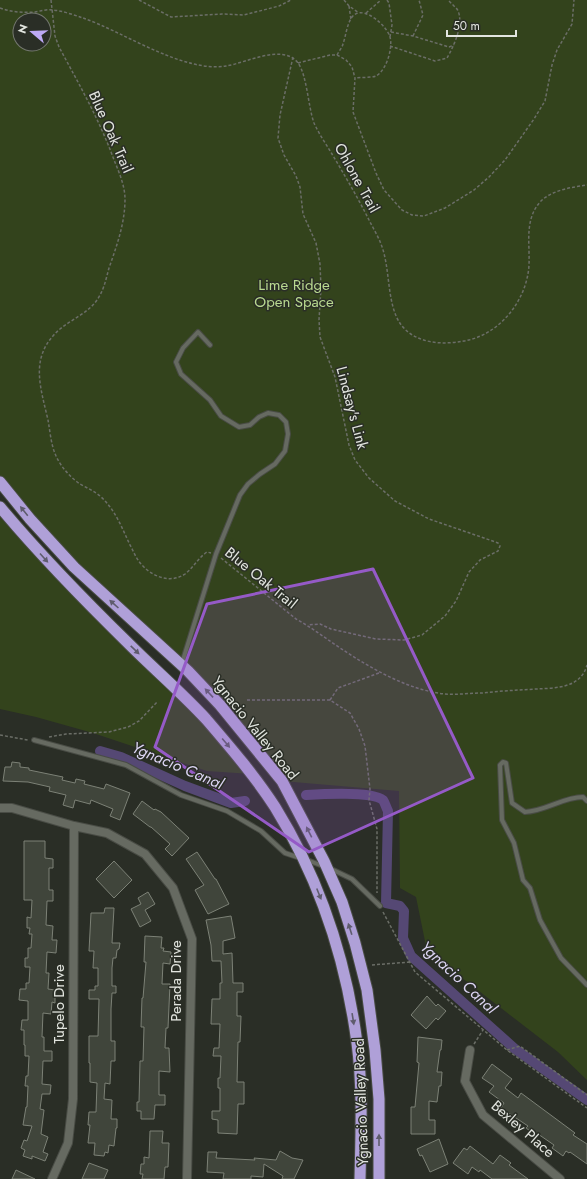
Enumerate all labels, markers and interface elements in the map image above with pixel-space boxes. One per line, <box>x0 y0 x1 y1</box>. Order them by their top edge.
north arrow <box>12 12 52 52</box>
scale bar <box>447 12 516 38</box>
text: 50 m <box>453 17 480 35</box>
text: N <box>14 22 32 35</box>
street label: Blue Oak Trail <box>83 88 139 176</box>
street label: Ohlone Trail <box>329 139 385 217</box>
park label: Lime Ridge Open Space <box>254 274 334 313</box>
street label: Lindsay's Link <box>330 364 374 452</box>
one-way arrow <box>20 506 28 516</box>
street label: Blue Oak Trail <box>220 542 302 614</box>
one-way arrow <box>39 553 48 563</box>
one-way arrow <box>110 600 119 609</box>
one-way arrow <box>130 645 140 655</box>
street label: Ygnacio Valley Road <box>206 671 304 785</box>
one-way arrow <box>204 688 214 698</box>
water label: Ygnacio Canal <box>128 736 229 796</box>
one-way arrow <box>221 738 230 748</box>
one-way arrow <box>306 826 313 838</box>
one-way arrow <box>316 888 322 900</box>
one-way arrow <box>347 922 353 934</box>
water label: Ygnacio Canal <box>415 936 503 1020</box>
street label: Perada Drive <box>165 940 187 1022</box>
street label: Tupelo Drive <box>48 964 70 1044</box>
one-way arrow <box>350 1013 356 1025</box>
street label: Ygnacio Valley Road <box>348 1038 374 1166</box>
street label: Bexley Place <box>486 1095 560 1163</box>
one-way arrow <box>376 1133 382 1146</box>

